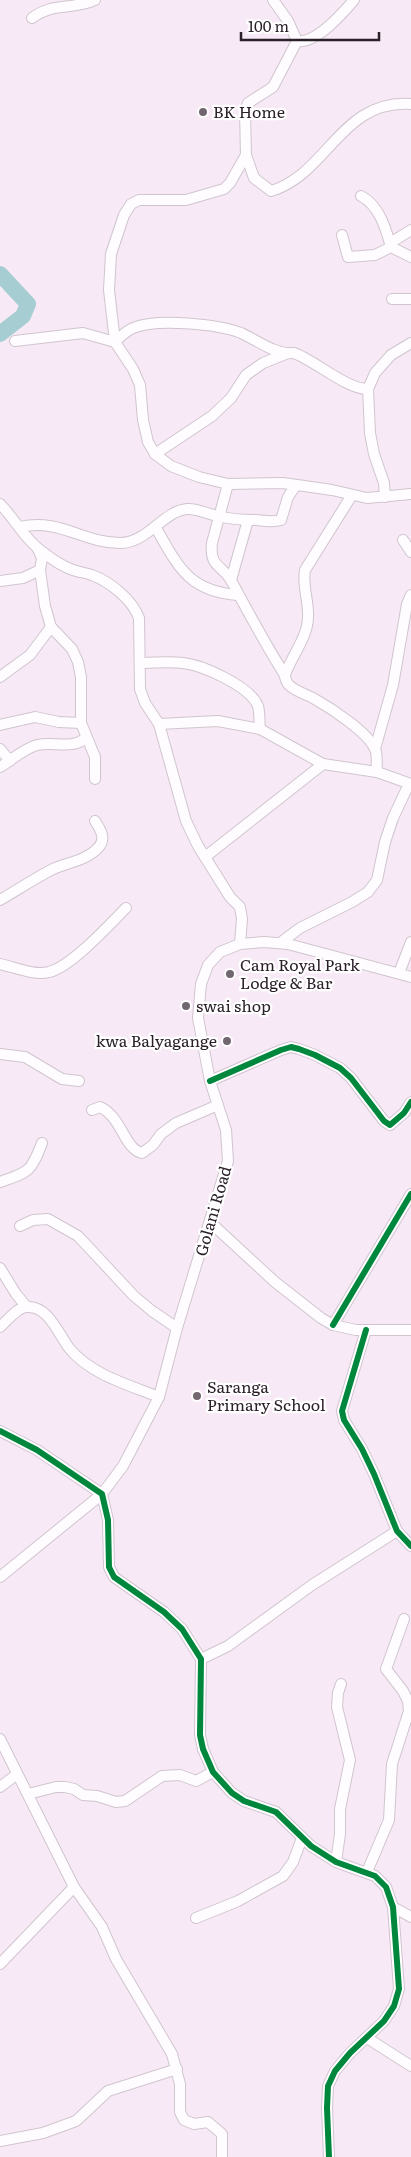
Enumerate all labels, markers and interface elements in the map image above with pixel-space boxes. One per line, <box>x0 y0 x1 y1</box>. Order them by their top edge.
scale bar <box>241 10 378 42</box>
text: 100 m <box>248 14 289 37</box>
place label: BK Home <box>213 99 285 123</box>
marker: BK Home <box>197 106 209 118</box>
place label: Cam Royal Park Lodge & Bar <box>240 952 360 994</box>
marker: Cam Royal Park Lodge & Bar <box>224 968 236 980</box>
place label: swai shop <box>196 993 271 1017</box>
marker: swai shop <box>180 1000 192 1012</box>
place label: kwa Balyagange <box>96 1028 217 1052</box>
marker: kwa Balyagange <box>221 1035 233 1047</box>
street label: Golani Road <box>188 1163 236 1259</box>
place label: Saranga Primary School <box>207 1374 325 1416</box>
marker: Saranga Primary School <box>191 1390 203 1402</box>

